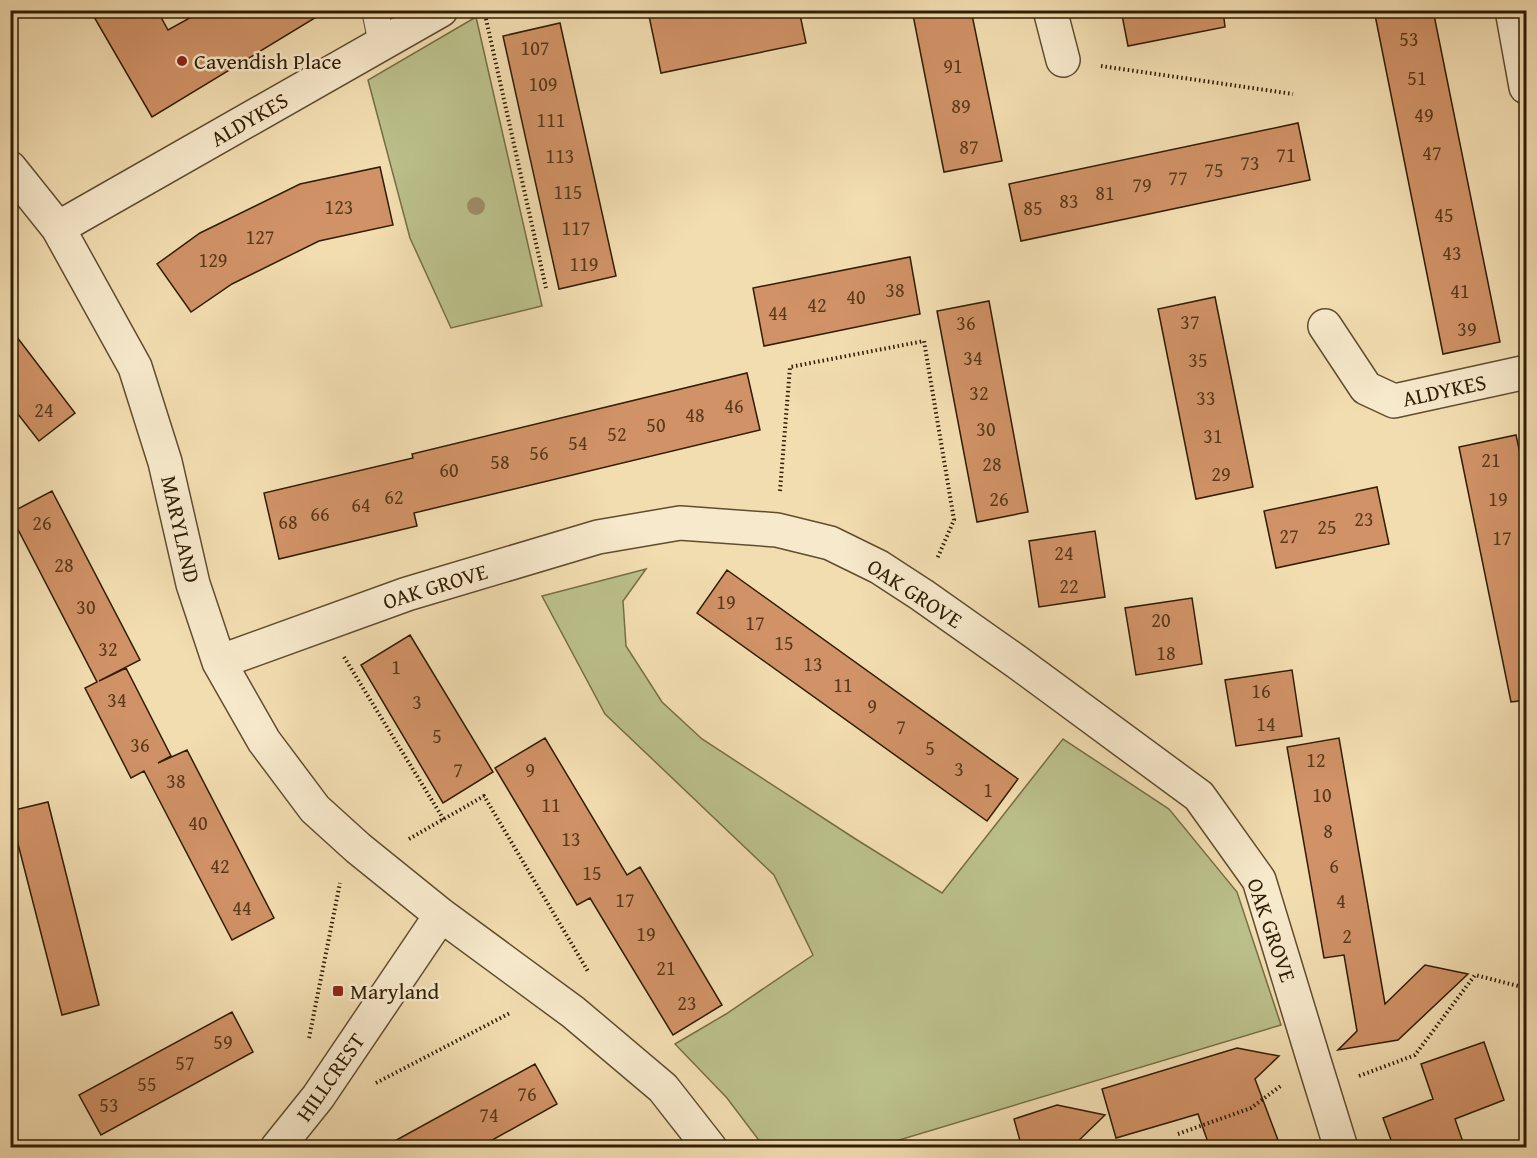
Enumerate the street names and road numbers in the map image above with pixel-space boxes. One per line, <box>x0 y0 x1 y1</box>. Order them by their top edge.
street label: ALDYKES <box>204 84 294 154</box>
street label: ALDYKES <box>1399 366 1489 414</box>
street label: MARYLAND <box>153 472 209 586</box>
street label: OAK GROVE <box>861 550 969 636</box>
street label: OAK GROVE <box>379 555 491 617</box>
street label: OAK GROVE <box>1239 874 1305 986</box>
street label: HILLCREST <box>288 1026 372 1128</box>

